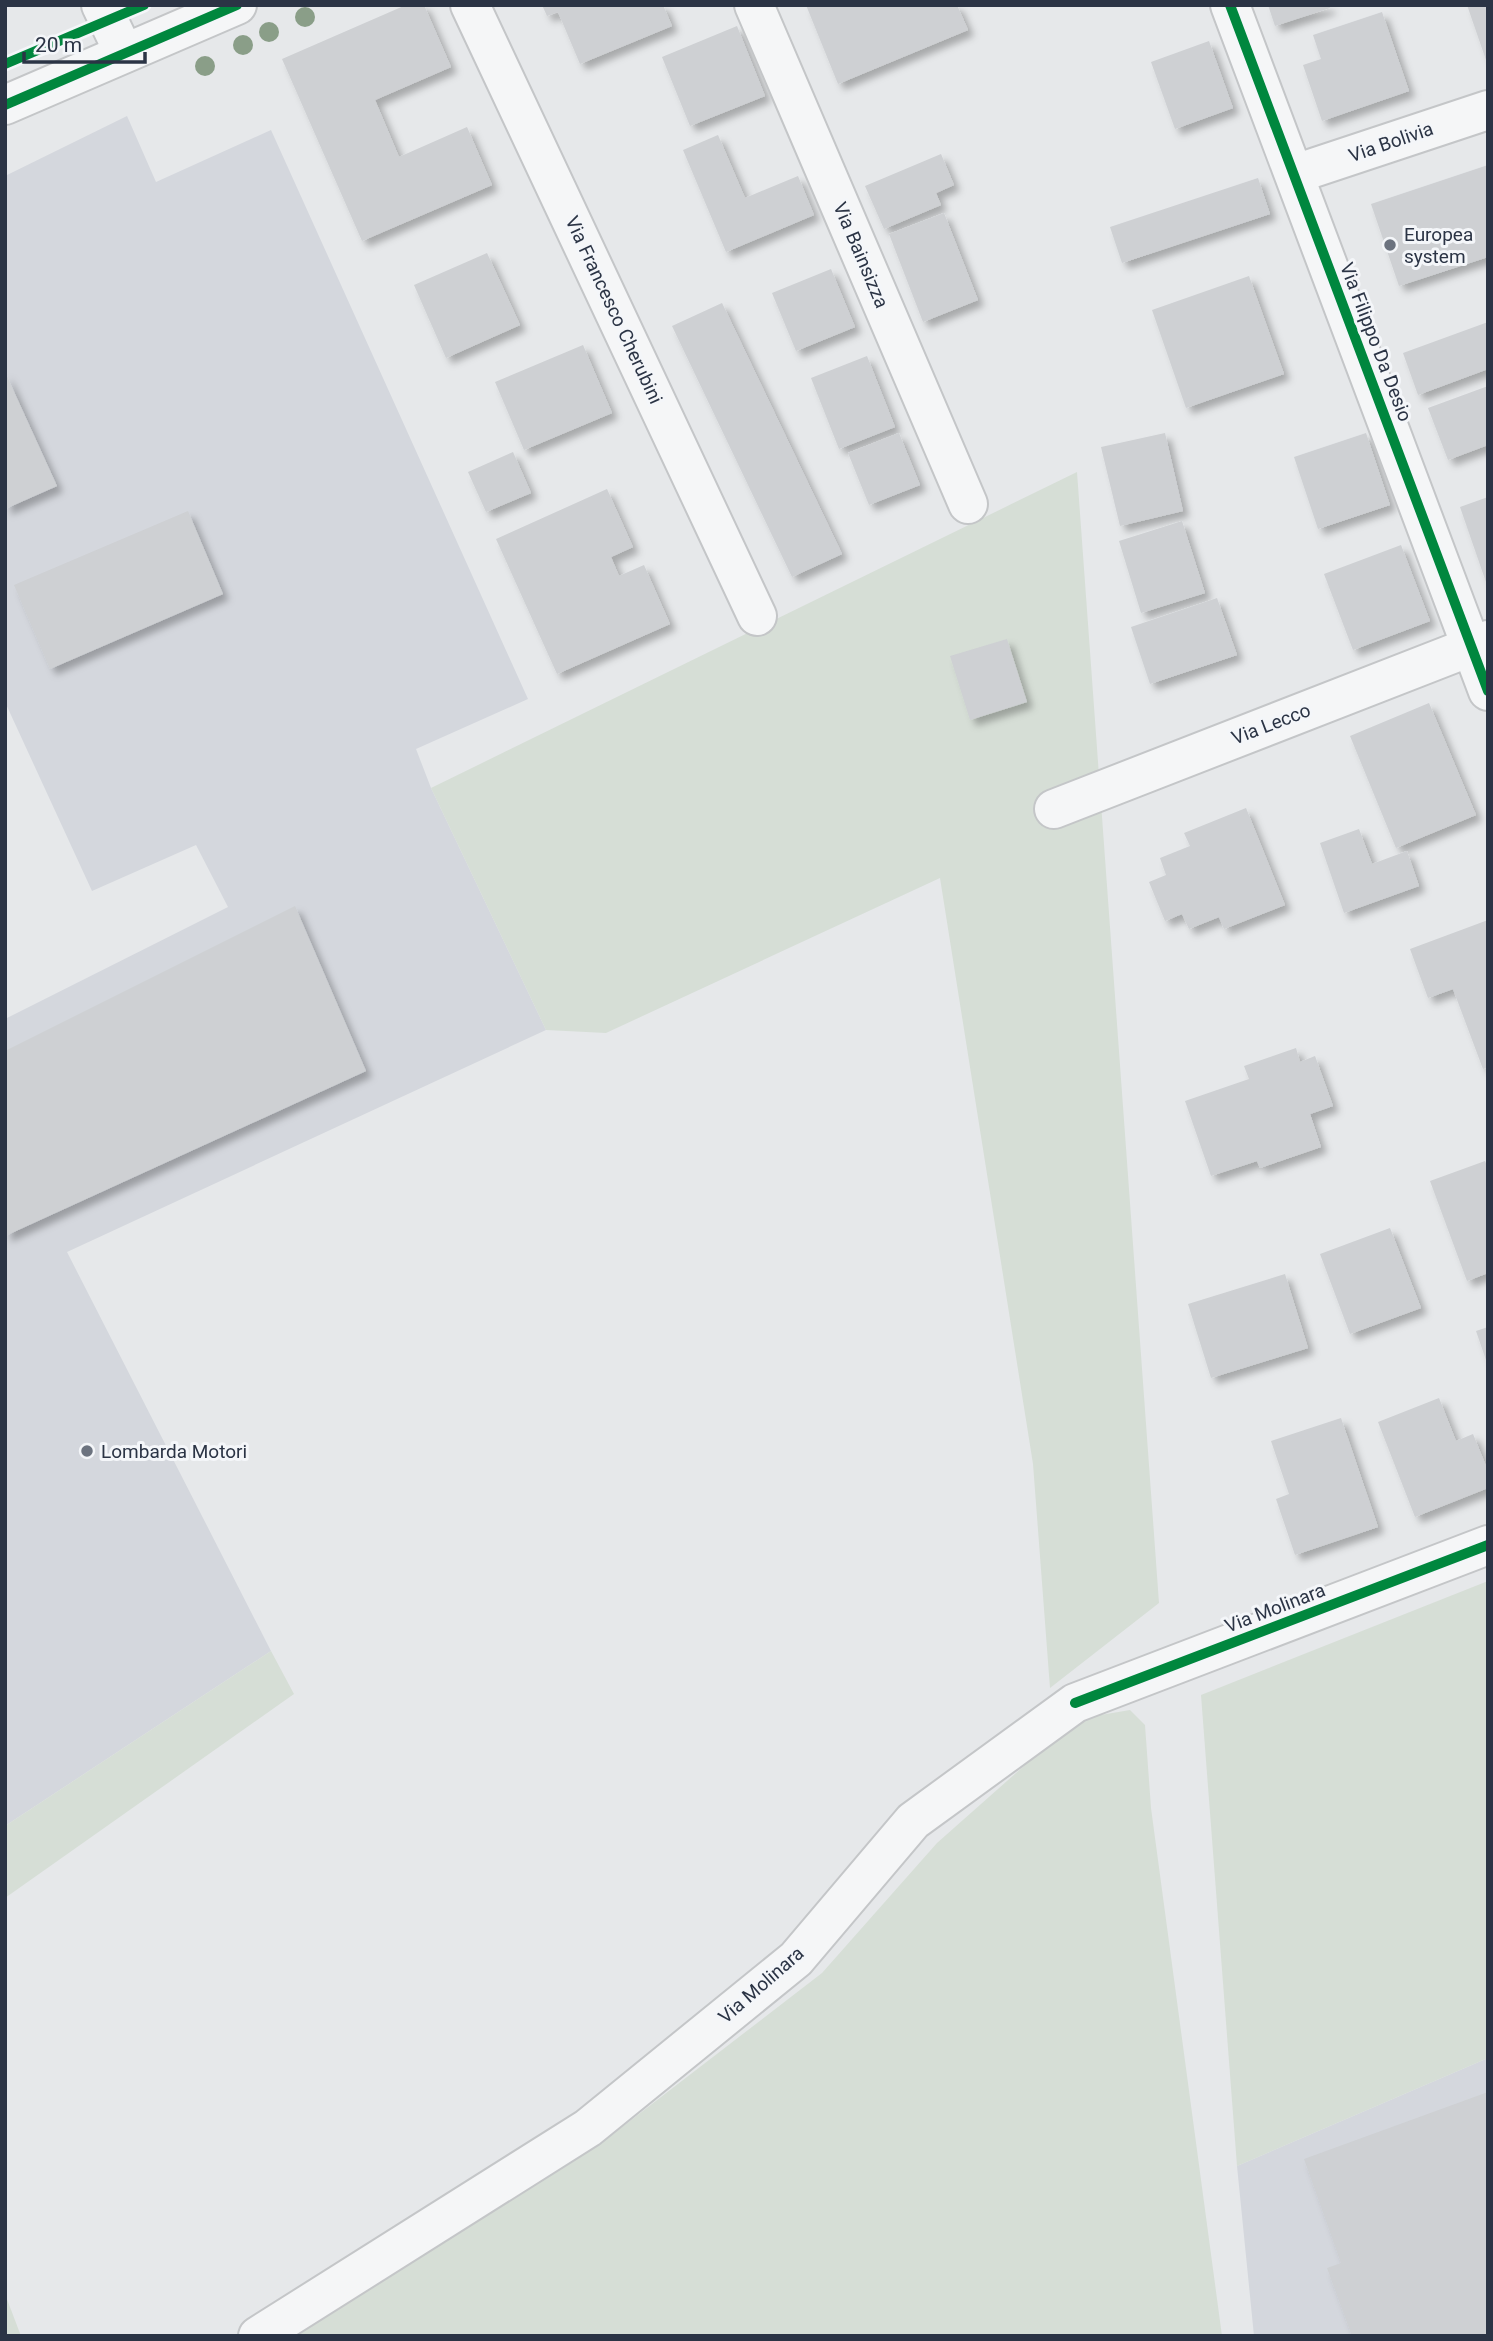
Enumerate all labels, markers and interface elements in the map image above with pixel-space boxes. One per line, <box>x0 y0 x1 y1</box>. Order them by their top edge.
scale bar <box>24 21 145 65</box>
text: 20 m <box>35 33 82 57</box>
street label: Via Bolivia <box>1346 117 1436 167</box>
street label: Via Bainsizza <box>828 199 894 311</box>
street label: Via Francesco Cherubini <box>560 212 668 408</box>
place label: Europea system <box>1404 223 1473 268</box>
marker: Europea system <box>1382 237 1398 253</box>
street label: Via Filippo Da Desio <box>1335 259 1417 425</box>
street label: Via Lecco <box>1228 698 1314 750</box>
place label: Lombarda Motori <box>101 1440 247 1463</box>
marker: Lombarda Motori <box>79 1443 95 1459</box>
street label: Via Molinara <box>1222 1578 1328 1638</box>
street label: Via Molinara <box>714 1942 808 2028</box>

